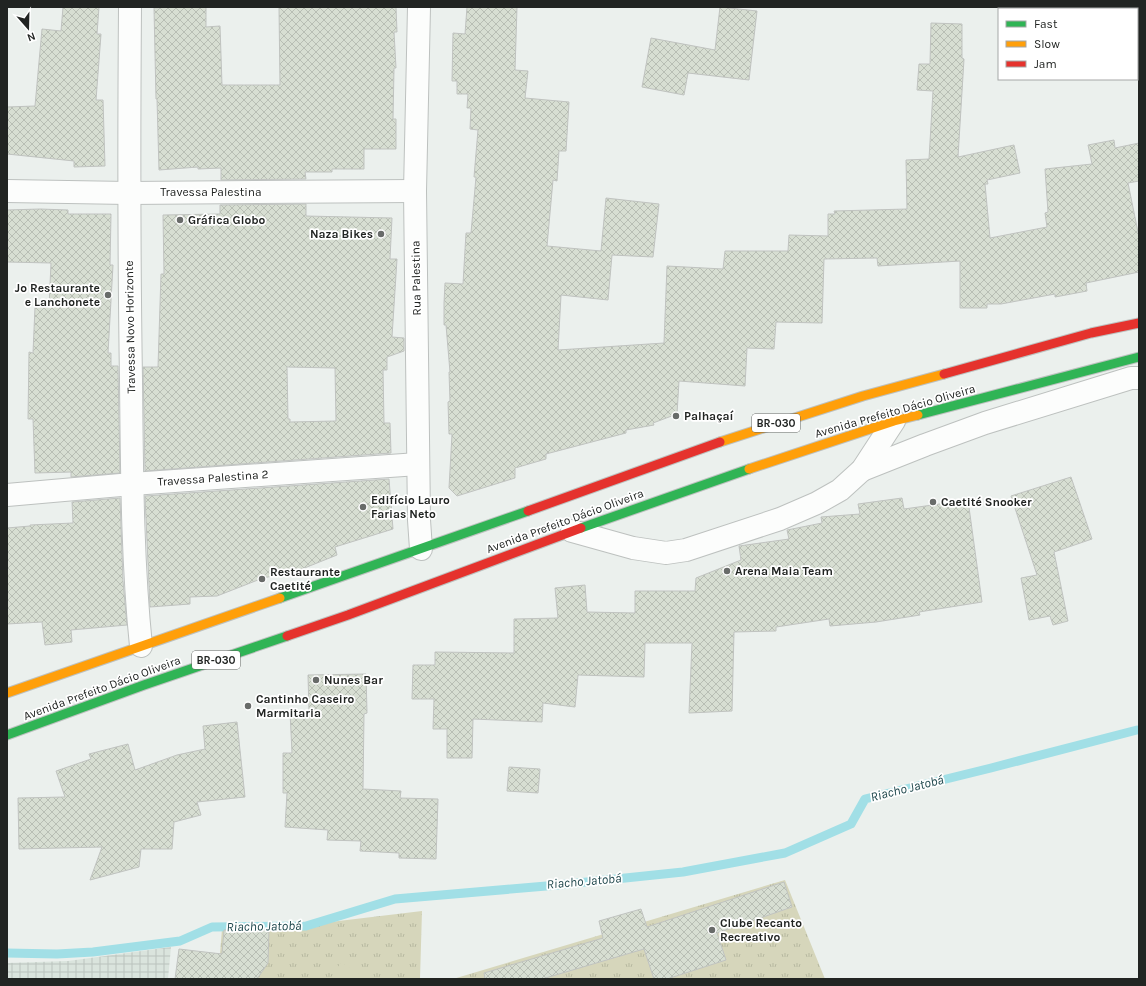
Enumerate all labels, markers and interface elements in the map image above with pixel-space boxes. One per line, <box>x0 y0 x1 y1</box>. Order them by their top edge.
north arrow <box>8 8 48 48</box>
legend <box>998 8 1138 80</box>
text: Fast <box>1034 17 1058 31</box>
text: N <box>25 29 37 44</box>
text: Slow <box>1034 37 1060 51</box>
text: Jam <box>1034 57 1057 71</box>
street label: Travessa Palestina <box>160 185 262 199</box>
place label: Gráfica Globo <box>188 213 266 227</box>
marker: Gráfica Globo <box>175 215 185 225</box>
place label: Naza Bikes <box>310 227 373 241</box>
marker: Naza Bikes <box>376 229 386 239</box>
street label: Rua Palestina <box>408 240 424 316</box>
street label: Travessa Novo Horizonte <box>122 260 138 394</box>
place label: Jo Restaurante e Lanchonete <box>15 281 100 309</box>
marker: Jo Restaurante e Lanchonete <box>103 290 113 300</box>
street label: Avenida Prefeito Dácio Oliveira <box>813 381 977 441</box>
place label: Palhaçaí <box>684 409 735 423</box>
marker: Palhaçaí <box>671 411 681 421</box>
road number: BR-030 <box>752 414 800 432</box>
street label: Travessa Palestina 2 <box>157 467 269 489</box>
street label: Avenida Prefeito Dácio Oliveira <box>485 486 645 556</box>
place label: Edifício Lauro Farias Neto <box>371 493 450 521</box>
place label: Caetité Snooker <box>941 495 1032 509</box>
marker: Caetité Snooker <box>928 497 938 507</box>
marker: Edifício Lauro Farias Neto <box>358 502 368 512</box>
place label: Arena Maia Team <box>735 564 833 578</box>
place label: Restaurante Caetité <box>270 565 340 593</box>
marker: Arena Maia Team <box>722 566 732 576</box>
marker: Restaurante Caetité <box>257 574 267 584</box>
road number: BR-030 <box>192 651 240 669</box>
street label: Avenida Prefeito Dácio Oliveira <box>22 653 182 723</box>
place label: Nunes Bar <box>324 673 383 687</box>
marker: Nunes Bar <box>311 675 321 685</box>
place label: Cantinho Caseiro Marmitaria <box>256 692 355 720</box>
marker: Cantinho Caseiro Marmitaria <box>243 701 253 711</box>
water label: Riacho Jatobá <box>869 772 946 804</box>
water label: Riacho Jatobá <box>546 870 622 892</box>
place label: Clube Recanto Recreativo <box>720 916 802 944</box>
water label: Riacho Jatobá <box>226 918 302 934</box>
marker: Clube Recanto Recreativo <box>707 925 717 935</box>

